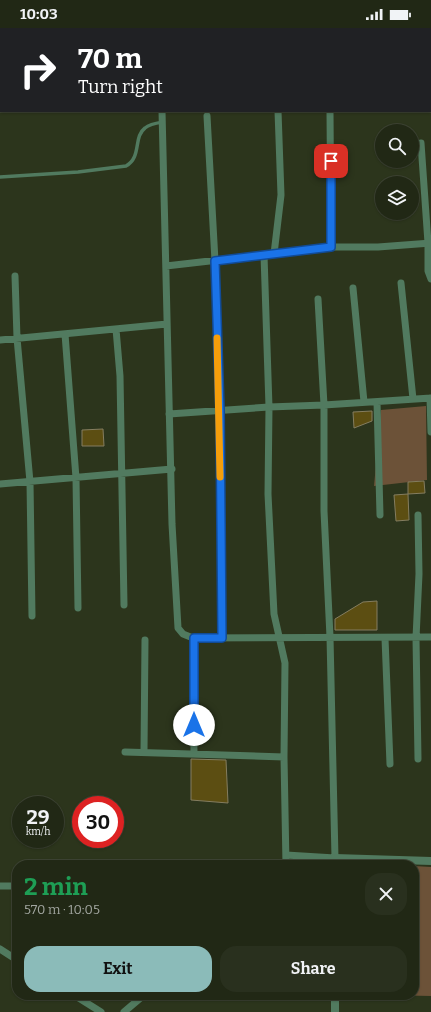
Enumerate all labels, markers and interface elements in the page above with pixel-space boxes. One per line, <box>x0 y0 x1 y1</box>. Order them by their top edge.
text: 10:03 <box>20 5 58 23</box>
text: 70 m <box>78 42 142 75</box>
icon: right <box>12 44 64 96</box>
text: Turn right <box>78 76 163 98</box>
map controls <box>375 124 419 220</box>
button: search <box>375 124 419 168</box>
pin <box>314 144 348 178</box>
icon: arrive <box>320 150 342 172</box>
button: layers <box>375 176 419 220</box>
position arrow <box>173 704 215 746</box>
speed limit sign: 30 <box>72 796 124 848</box>
text: 29 <box>26 805 50 829</box>
text: km/h <box>26 826 50 838</box>
text: 2 min <box>24 873 88 901</box>
button: close <box>365 873 407 915</box>
text: 570 m · 10:05 <box>24 902 100 917</box>
button: Exit <box>24 946 212 992</box>
button: Share <box>220 946 407 992</box>

